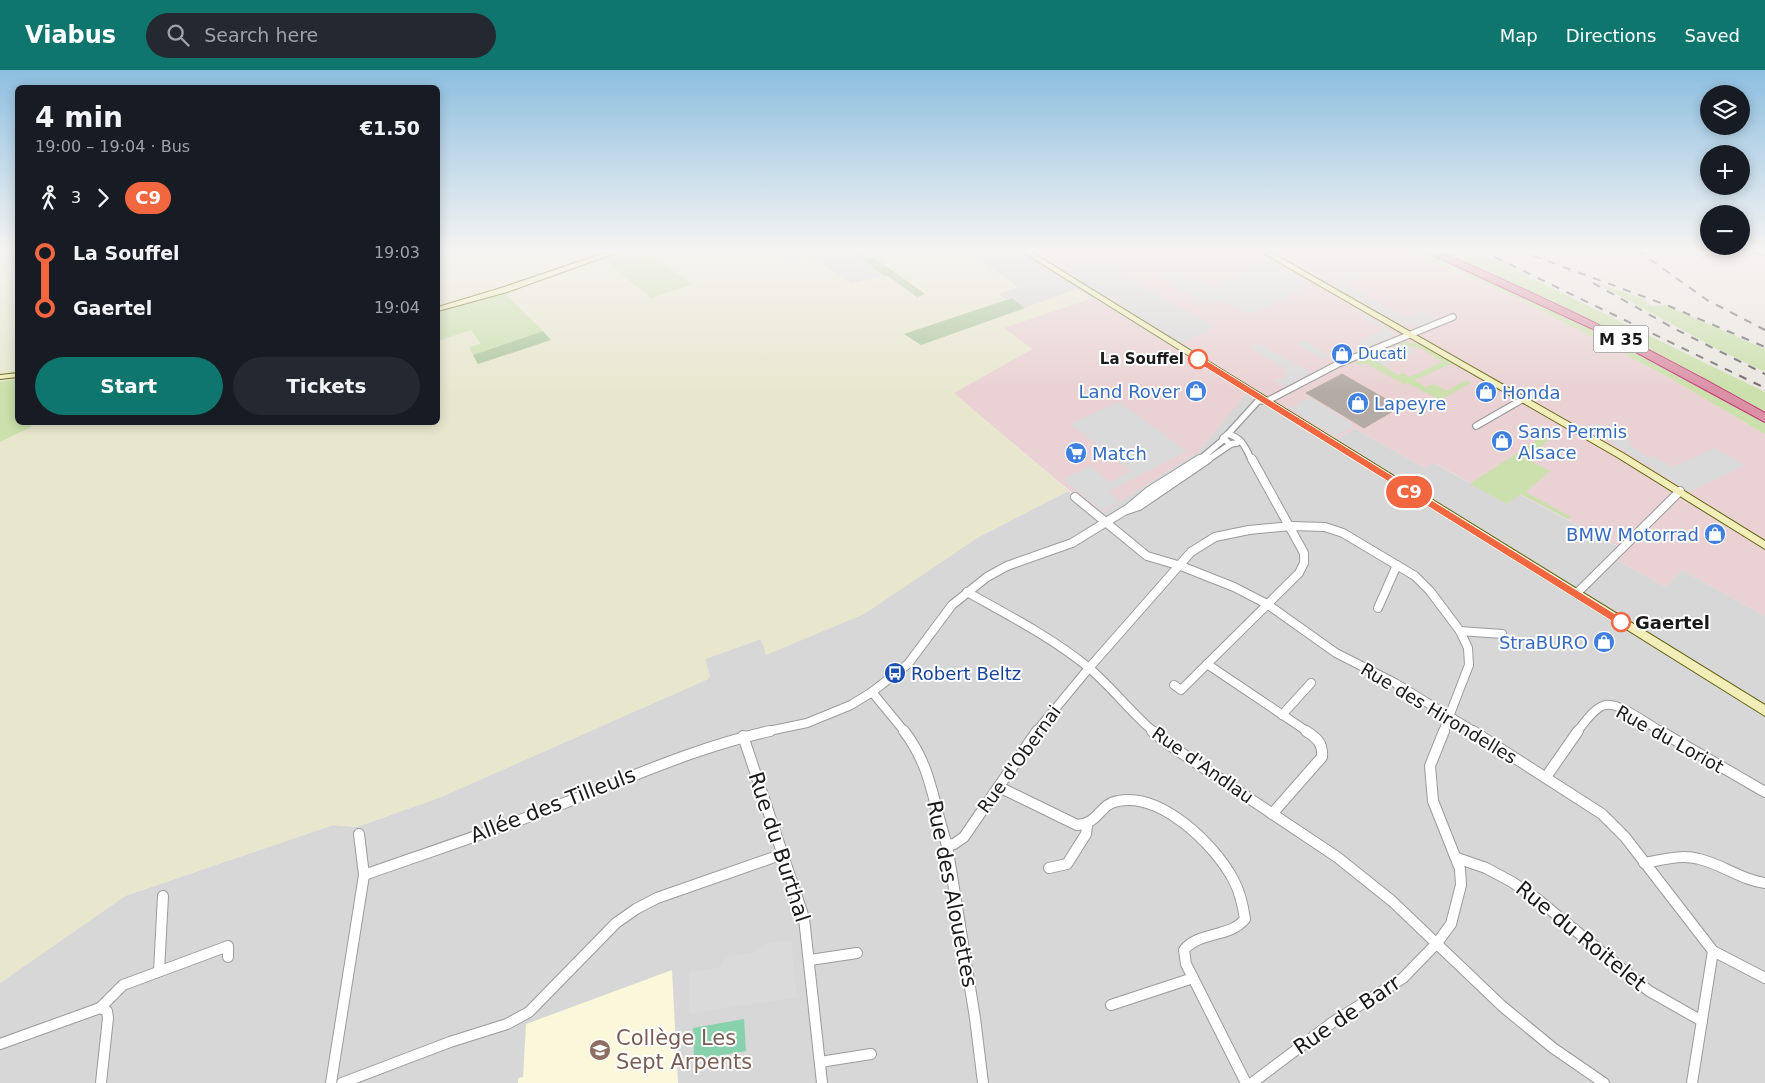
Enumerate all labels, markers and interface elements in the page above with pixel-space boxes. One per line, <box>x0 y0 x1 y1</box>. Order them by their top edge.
search box <box>146 13 496 58</box>
text: Viabus <box>25 21 116 49</box>
icon: search <box>164 21 192 49</box>
text: Search here <box>204 24 318 46</box>
text: Map <box>1500 25 1538 46</box>
text: Directions <box>1566 25 1656 46</box>
text: Saved <box>1684 25 1740 46</box>
map controls <box>1700 85 1750 255</box>
button: layers <box>1700 85 1750 135</box>
text: 4 min <box>35 101 123 134</box>
text: €1.50 <box>360 117 420 139</box>
text: 19:00 – 19:04 · Bus <box>35 137 190 156</box>
button: + <box>1700 145 1750 195</box>
icon: walk <box>35 184 63 212</box>
icon: forward <box>89 184 117 212</box>
text: C9 <box>135 187 161 208</box>
text: 3 <box>71 188 81 207</box>
button: − <box>1700 205 1750 255</box>
text: La Souffel <box>73 242 180 264</box>
text: 19:03 <box>374 243 420 262</box>
text: Gaertel <box>73 297 152 319</box>
text: 19:04 <box>374 298 420 317</box>
road number: M 35 <box>1594 325 1648 352</box>
shop icon: Ducati <box>1330 342 1354 366</box>
place label: Ducati <box>1358 345 1407 363</box>
marker: La Souffel <box>1188 349 1208 369</box>
place label: La Souffel <box>1100 350 1184 368</box>
button: Start <box>35 357 223 415</box>
button: Tickets <box>233 357 420 415</box>
shop icon: Land Rover <box>1184 379 1208 403</box>
shop icon: Honda <box>1474 380 1498 404</box>
place label: Land Rover <box>1079 381 1181 402</box>
place label: Honda <box>1502 382 1560 403</box>
shop icon: Lapeyre <box>1346 391 1370 415</box>
place label: Lapeyre <box>1374 393 1446 414</box>
place label: Sans Permis Alsace <box>1518 421 1627 463</box>
shop icon: Sans Permis Alsace <box>1490 429 1514 453</box>
supermarket icon: Match <box>1064 441 1088 465</box>
place label: Match <box>1092 443 1147 464</box>
line badge: C9 <box>1386 476 1432 508</box>
text: C9 <box>1396 481 1422 502</box>
shop icon: BMW Motorrad <box>1703 522 1727 546</box>
place label: BMW Motorrad <box>1566 524 1699 545</box>
marker: Gaertel <box>1611 612 1631 632</box>
place label: Gaertel <box>1635 612 1710 633</box>
shop icon: StraBURO <box>1592 630 1616 654</box>
place label: StraBURO <box>1499 632 1588 653</box>
street label: Rue des Hirondelles <box>1357 658 1521 768</box>
bus stop icon: Robert Beltz <box>883 661 907 685</box>
place label: Robert Beltz <box>911 663 1021 684</box>
street label: Rue d'Obernai <box>973 701 1065 817</box>
street label: Rue du Loriot <box>1613 701 1727 777</box>
street label: Rue d'Andlau <box>1148 722 1258 808</box>
street label: Allée des Tilleuls <box>467 762 639 848</box>
street label: Rue du Burthal <box>743 769 815 925</box>
street label: Rue des Alouettes <box>922 798 982 990</box>
street label: Rue du Roitelet <box>1511 876 1651 996</box>
street label: Rue de Barr <box>1289 970 1405 1060</box>
place label: Collège Les Sept Arpents <box>616 1026 752 1074</box>
school or university icon: Collège Les Sept Arpents <box>588 1038 612 1062</box>

